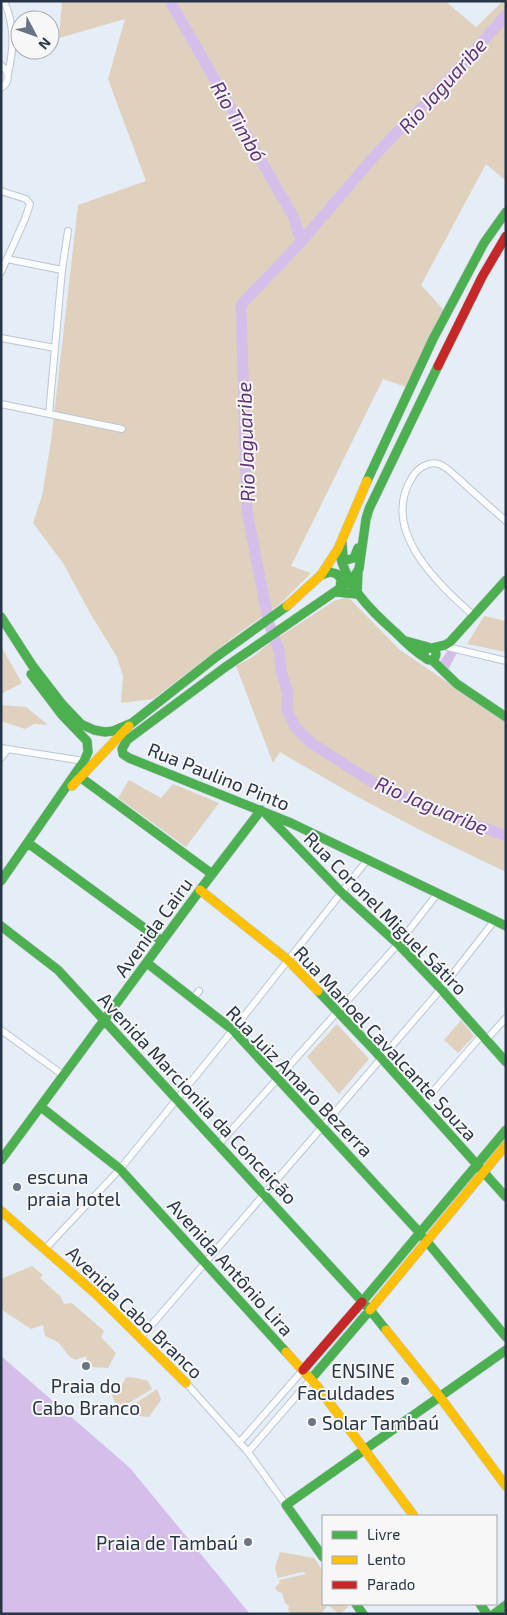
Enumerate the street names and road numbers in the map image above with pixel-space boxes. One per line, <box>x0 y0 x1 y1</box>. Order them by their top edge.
street label: Rua Paulino Pinto <box>145 737 293 815</box>
street label: Rua Coronel Miguel Sátiro <box>300 827 472 999</box>
street label: Avenida Cairu <box>109 873 197 981</box>
street label: Rua Manoel Cavalcante Souza <box>290 941 482 1145</box>
street label: Avenida Marcionila da Conceição <box>93 987 302 1209</box>
street label: Rua Juiz Amaro Bezerra <box>222 1001 378 1161</box>
street label: Avenida Antônio Lira <box>163 1194 299 1340</box>
street label: Avenida Cabo Branco <box>62 1241 208 1383</box>

